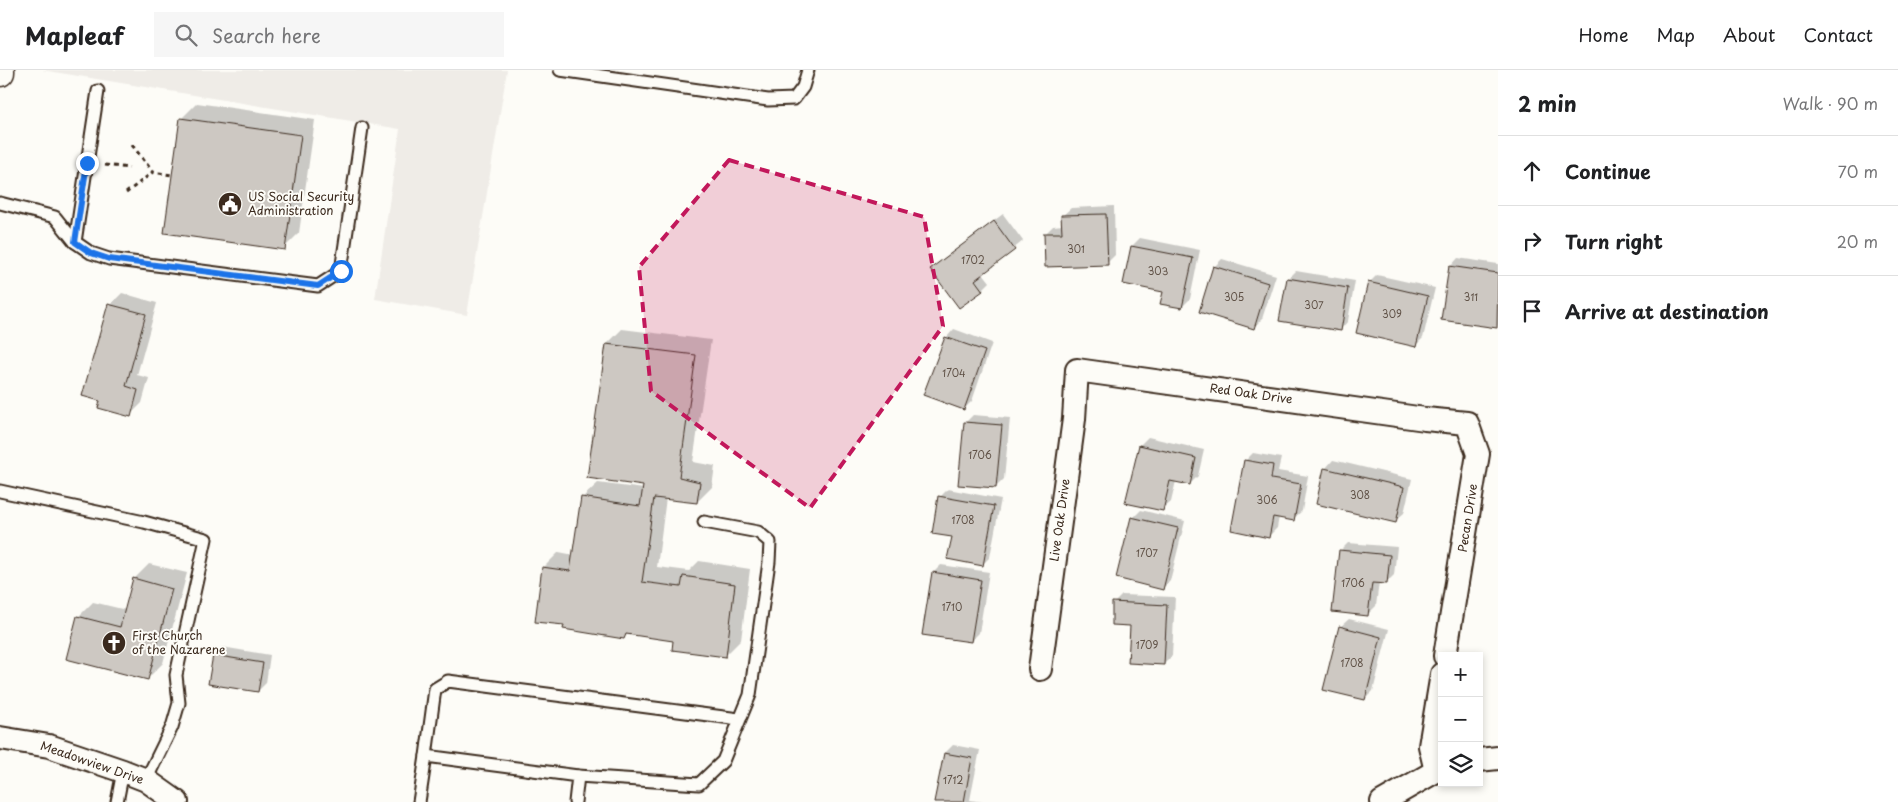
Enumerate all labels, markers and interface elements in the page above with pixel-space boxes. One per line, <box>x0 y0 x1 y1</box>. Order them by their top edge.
search box <box>154 12 504 57</box>
text: Mapleaf <box>25 17 124 53</box>
icon: search <box>172 21 200 49</box>
text: Search here <box>212 21 321 49</box>
text: Home <box>1578 21 1628 48</box>
text: Map <box>1656 21 1695 48</box>
text: About <box>1723 21 1775 48</box>
text: Contact <box>1803 21 1873 48</box>
text: 2 min <box>1518 87 1577 119</box>
text: Walk · 90 m <box>1783 91 1878 115</box>
route end <box>76 152 99 175</box>
icon: ahead <box>1518 157 1546 185</box>
text: Continue <box>1565 157 1651 185</box>
text: 70 m <box>1838 159 1878 183</box>
place label: US Social Security Administration <box>248 187 354 219</box>
public building icon: US Social Security Administration <box>217 191 243 217</box>
icon: right <box>1518 227 1546 255</box>
text: Turn right <box>1565 227 1663 255</box>
text: 20 m <box>1837 229 1878 253</box>
house number: 301 <box>1067 241 1085 256</box>
house number: 1702 <box>961 252 985 267</box>
route start <box>330 260 353 283</box>
house number: 303 <box>1148 263 1168 278</box>
house number: 305 <box>1224 289 1244 304</box>
house number: 311 <box>1464 289 1478 304</box>
house number: 307 <box>1304 297 1324 312</box>
icon: arrive <box>1518 297 1546 325</box>
text: Arrive at destination <box>1565 297 1769 325</box>
house number: 309 <box>1382 306 1402 321</box>
house number: 1704 <box>942 365 966 380</box>
street label: Red Oak Drive <box>1209 378 1294 408</box>
house number: 1706 <box>968 447 992 462</box>
street label: Live Oak Drive <box>1044 477 1074 562</box>
street label: Pecan Drive <box>1453 482 1481 553</box>
house number: 308 <box>1350 487 1370 502</box>
house number: 306 <box>1257 492 1277 507</box>
house number: 1708 <box>952 512 974 527</box>
house number: 1707 <box>1136 545 1158 560</box>
house number: 1706 <box>1341 575 1365 590</box>
house number: 1710 <box>942 599 962 614</box>
place label: First Church of the Nazarene <box>132 626 226 658</box>
church icon: First Church of the Nazarene <box>101 630 127 656</box>
house number: 1709 <box>1136 637 1158 652</box>
map controls <box>1438 652 1483 787</box>
button: + <box>1438 652 1483 697</box>
house number: 1708 <box>1341 655 1363 670</box>
button: − <box>1438 697 1483 742</box>
street label: Meadowview Drive <box>38 736 146 788</box>
button: layers <box>1438 742 1483 787</box>
house number: 1712 <box>943 772 963 787</box>

